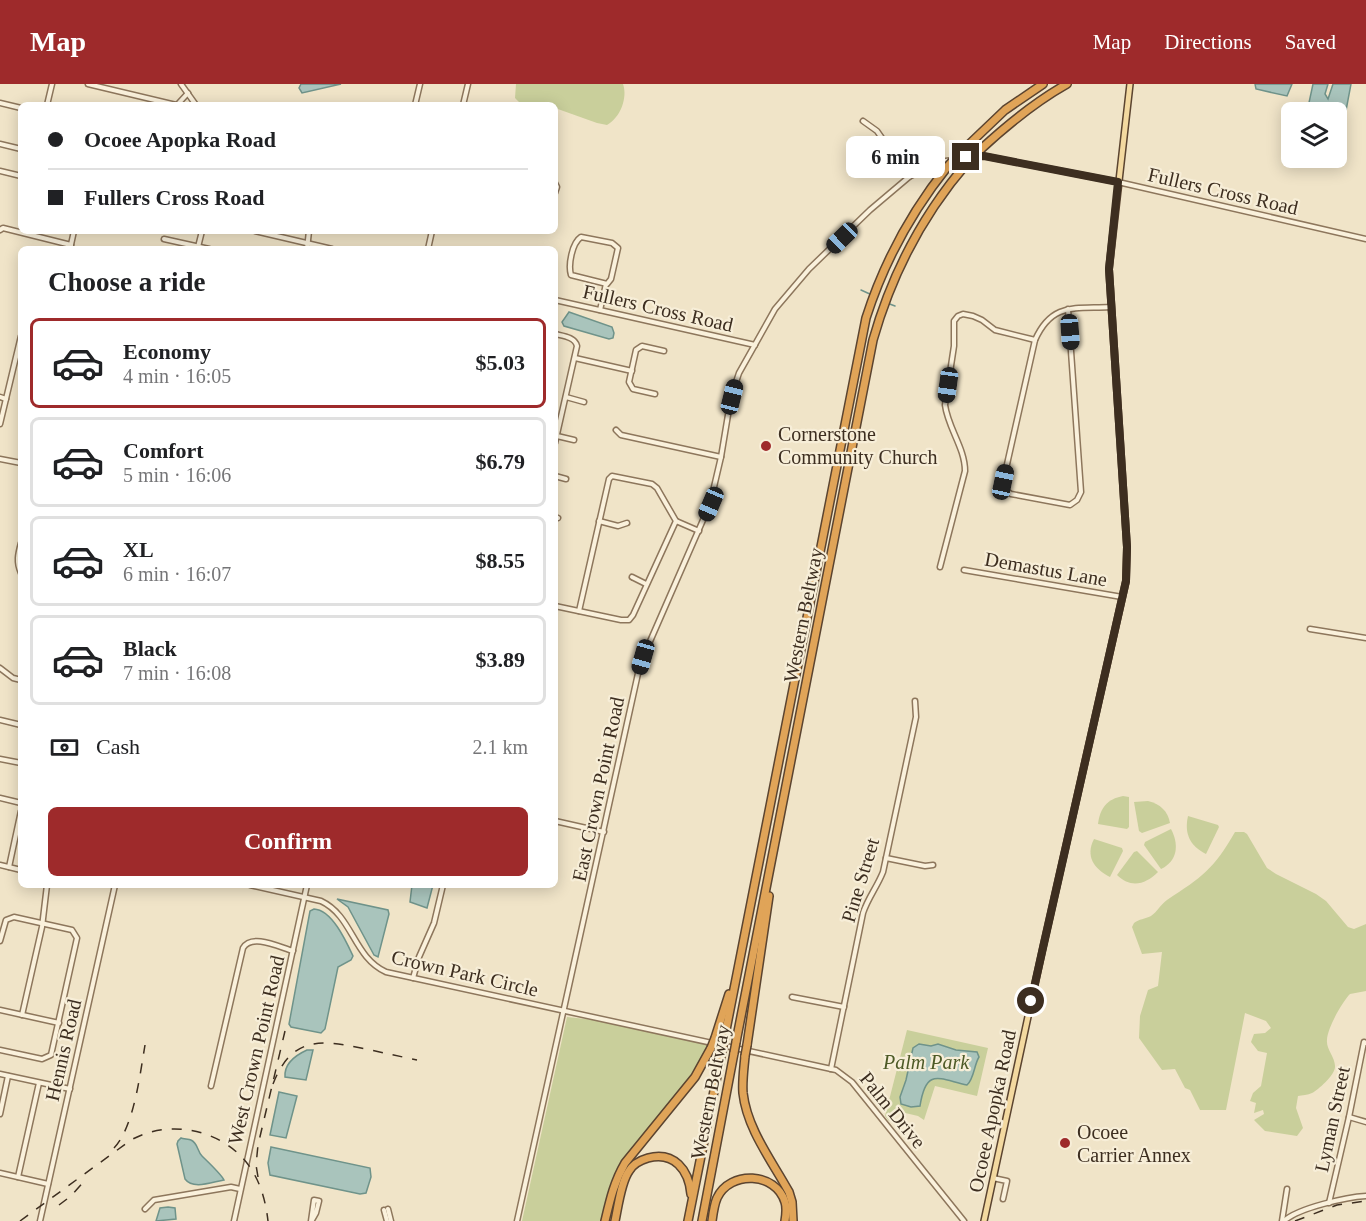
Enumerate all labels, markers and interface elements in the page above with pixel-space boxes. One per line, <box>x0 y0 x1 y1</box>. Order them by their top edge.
text: Map <box>30 26 86 57</box>
text: Map <box>1093 30 1131 54</box>
text: Directions <box>1164 30 1252 54</box>
text: Saved <box>1285 30 1336 54</box>
map controls <box>1281 102 1347 168</box>
button: layers <box>1281 102 1347 168</box>
text: Ocoee Apopka Road <box>84 127 276 152</box>
callout: 6 min <box>846 136 945 178</box>
route end <box>952 143 979 170</box>
text: 6 min <box>871 146 920 168</box>
street label: Fullers Cross Road <box>1146 163 1300 219</box>
text: Fullers Cross Road <box>84 185 265 210</box>
car <box>823 219 861 257</box>
text: Choose a ride <box>48 267 206 297</box>
street label: Fullers Cross Road <box>581 280 735 336</box>
car <box>1060 313 1080 351</box>
icon: car <box>51 336 105 390</box>
text: Economy <box>123 339 211 364</box>
text: $5.03 <box>476 350 525 375</box>
text: 4 min · 16:05 <box>123 365 231 387</box>
car <box>937 366 959 404</box>
car <box>719 377 745 417</box>
place label: Cornerstone Community Church <box>778 423 937 469</box>
icon: car <box>51 435 105 489</box>
text: Comfort <box>123 438 204 463</box>
marker: Cornerstone Community Church <box>759 439 773 453</box>
text: $6.79 <box>476 449 525 474</box>
car <box>990 463 1016 501</box>
text: 5 min · 16:06 <box>123 464 231 486</box>
car <box>696 484 726 524</box>
icon: car <box>51 534 105 588</box>
text: XL <box>123 537 154 562</box>
street label: Western Beltway <box>779 546 828 684</box>
street label: Demastus Lane <box>983 547 1109 591</box>
text: $8.55 <box>476 548 525 573</box>
text: 6 min · 16:07 <box>123 563 231 585</box>
icon: car <box>51 633 105 687</box>
text: Black <box>123 636 177 661</box>
car <box>629 637 657 677</box>
text: $3.89 <box>476 647 525 672</box>
text: 7 min · 16:08 <box>123 662 231 684</box>
street label: East Crown Point Road <box>568 695 628 883</box>
icon: cash <box>48 731 81 764</box>
text: Cash <box>96 734 140 759</box>
text: 2.1 km <box>472 736 528 758</box>
button: Confirm <box>48 807 528 876</box>
street label: Pine Street <box>837 835 883 925</box>
street label: Crown Park Circle <box>389 945 541 1001</box>
street label: West Crown Point Road <box>224 953 288 1147</box>
route start <box>1017 987 1044 1014</box>
street label: Hennis Road <box>41 997 85 1103</box>
street label: Western Beltway <box>686 1023 735 1161</box>
street label: Ocoee Apopka Road <box>964 1028 1021 1194</box>
park label: Palm Park <box>882 1051 970 1073</box>
street label: Lyman Street <box>1310 1064 1355 1174</box>
street label: Palm Drive <box>856 1067 930 1153</box>
place label: Ocoee Carrier Annex <box>1077 1121 1191 1166</box>
marker: Ocoee Carrier Annex <box>1058 1136 1072 1150</box>

